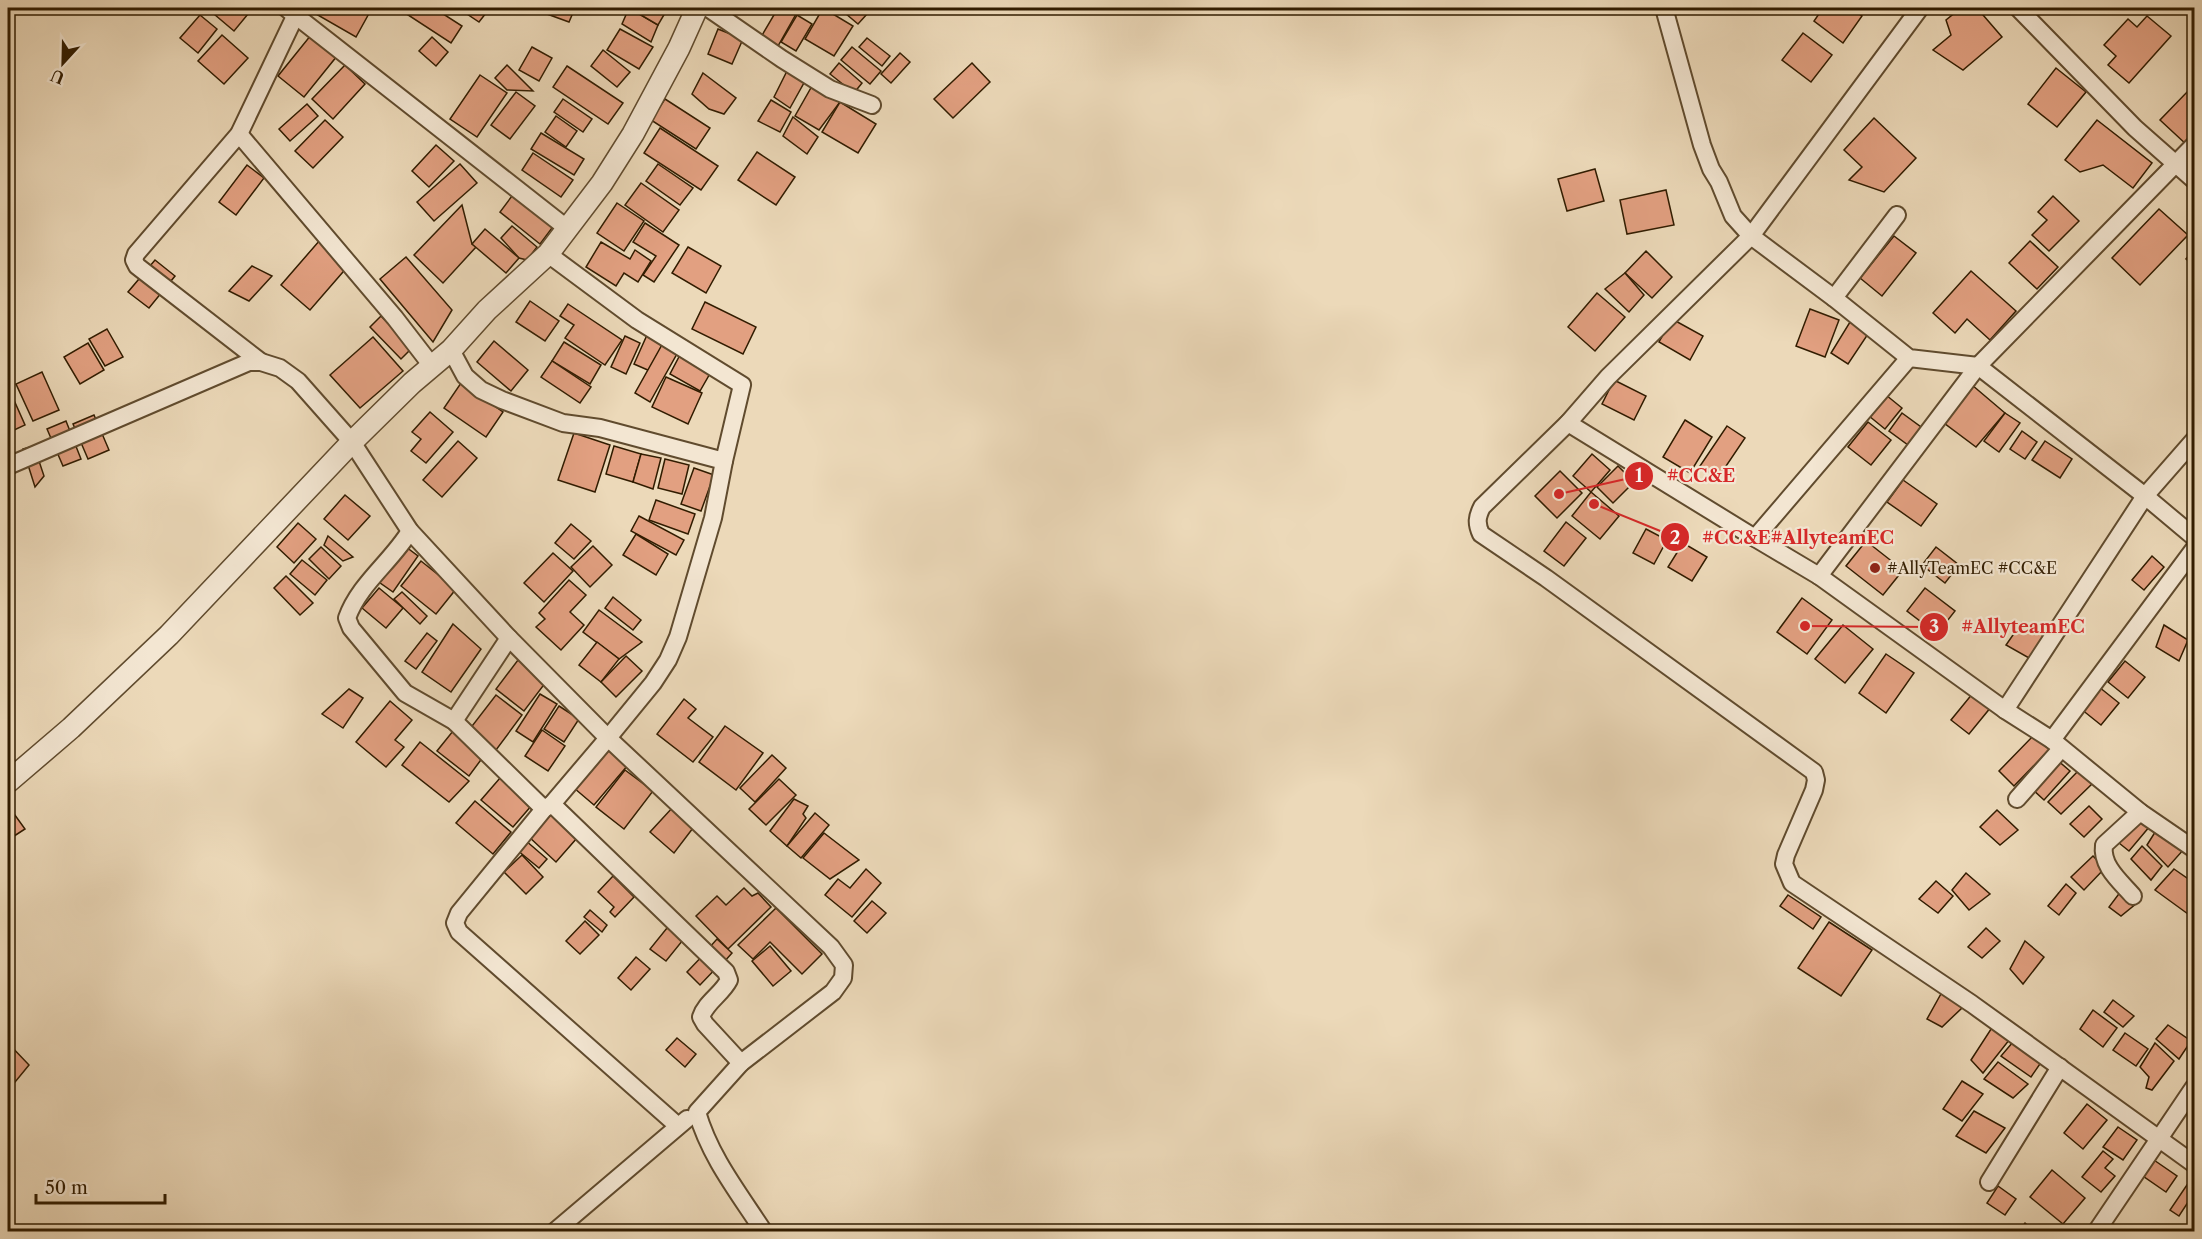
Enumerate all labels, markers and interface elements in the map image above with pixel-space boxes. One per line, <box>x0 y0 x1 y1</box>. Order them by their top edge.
north arrow <box>33 33 93 93</box>
text: U <box>48 65 67 89</box>
callout: #CC&E <box>1624 458 1747 494</box>
text: 1 <box>1635 465 1643 487</box>
text: #CC&E <box>1667 465 1735 487</box>
callout: #CC&E#AllyteamEC <box>1660 519 1906 555</box>
text: 2 <box>1670 527 1680 549</box>
text: #CC&E#AllyteamEC <box>1702 527 1894 549</box>
place label: #AllyTeamEC #CC&E <box>1887 558 2057 578</box>
marker: #AllyTeamEC #CC&E <box>1868 561 1882 575</box>
callout: #AllyteamEC <box>1919 609 2097 645</box>
text: 3 <box>1929 616 1939 638</box>
text: #AllyteamEC <box>1961 616 2085 638</box>
scale bar <box>36 1167 165 1205</box>
text: 50 m <box>45 1177 88 1199</box>

